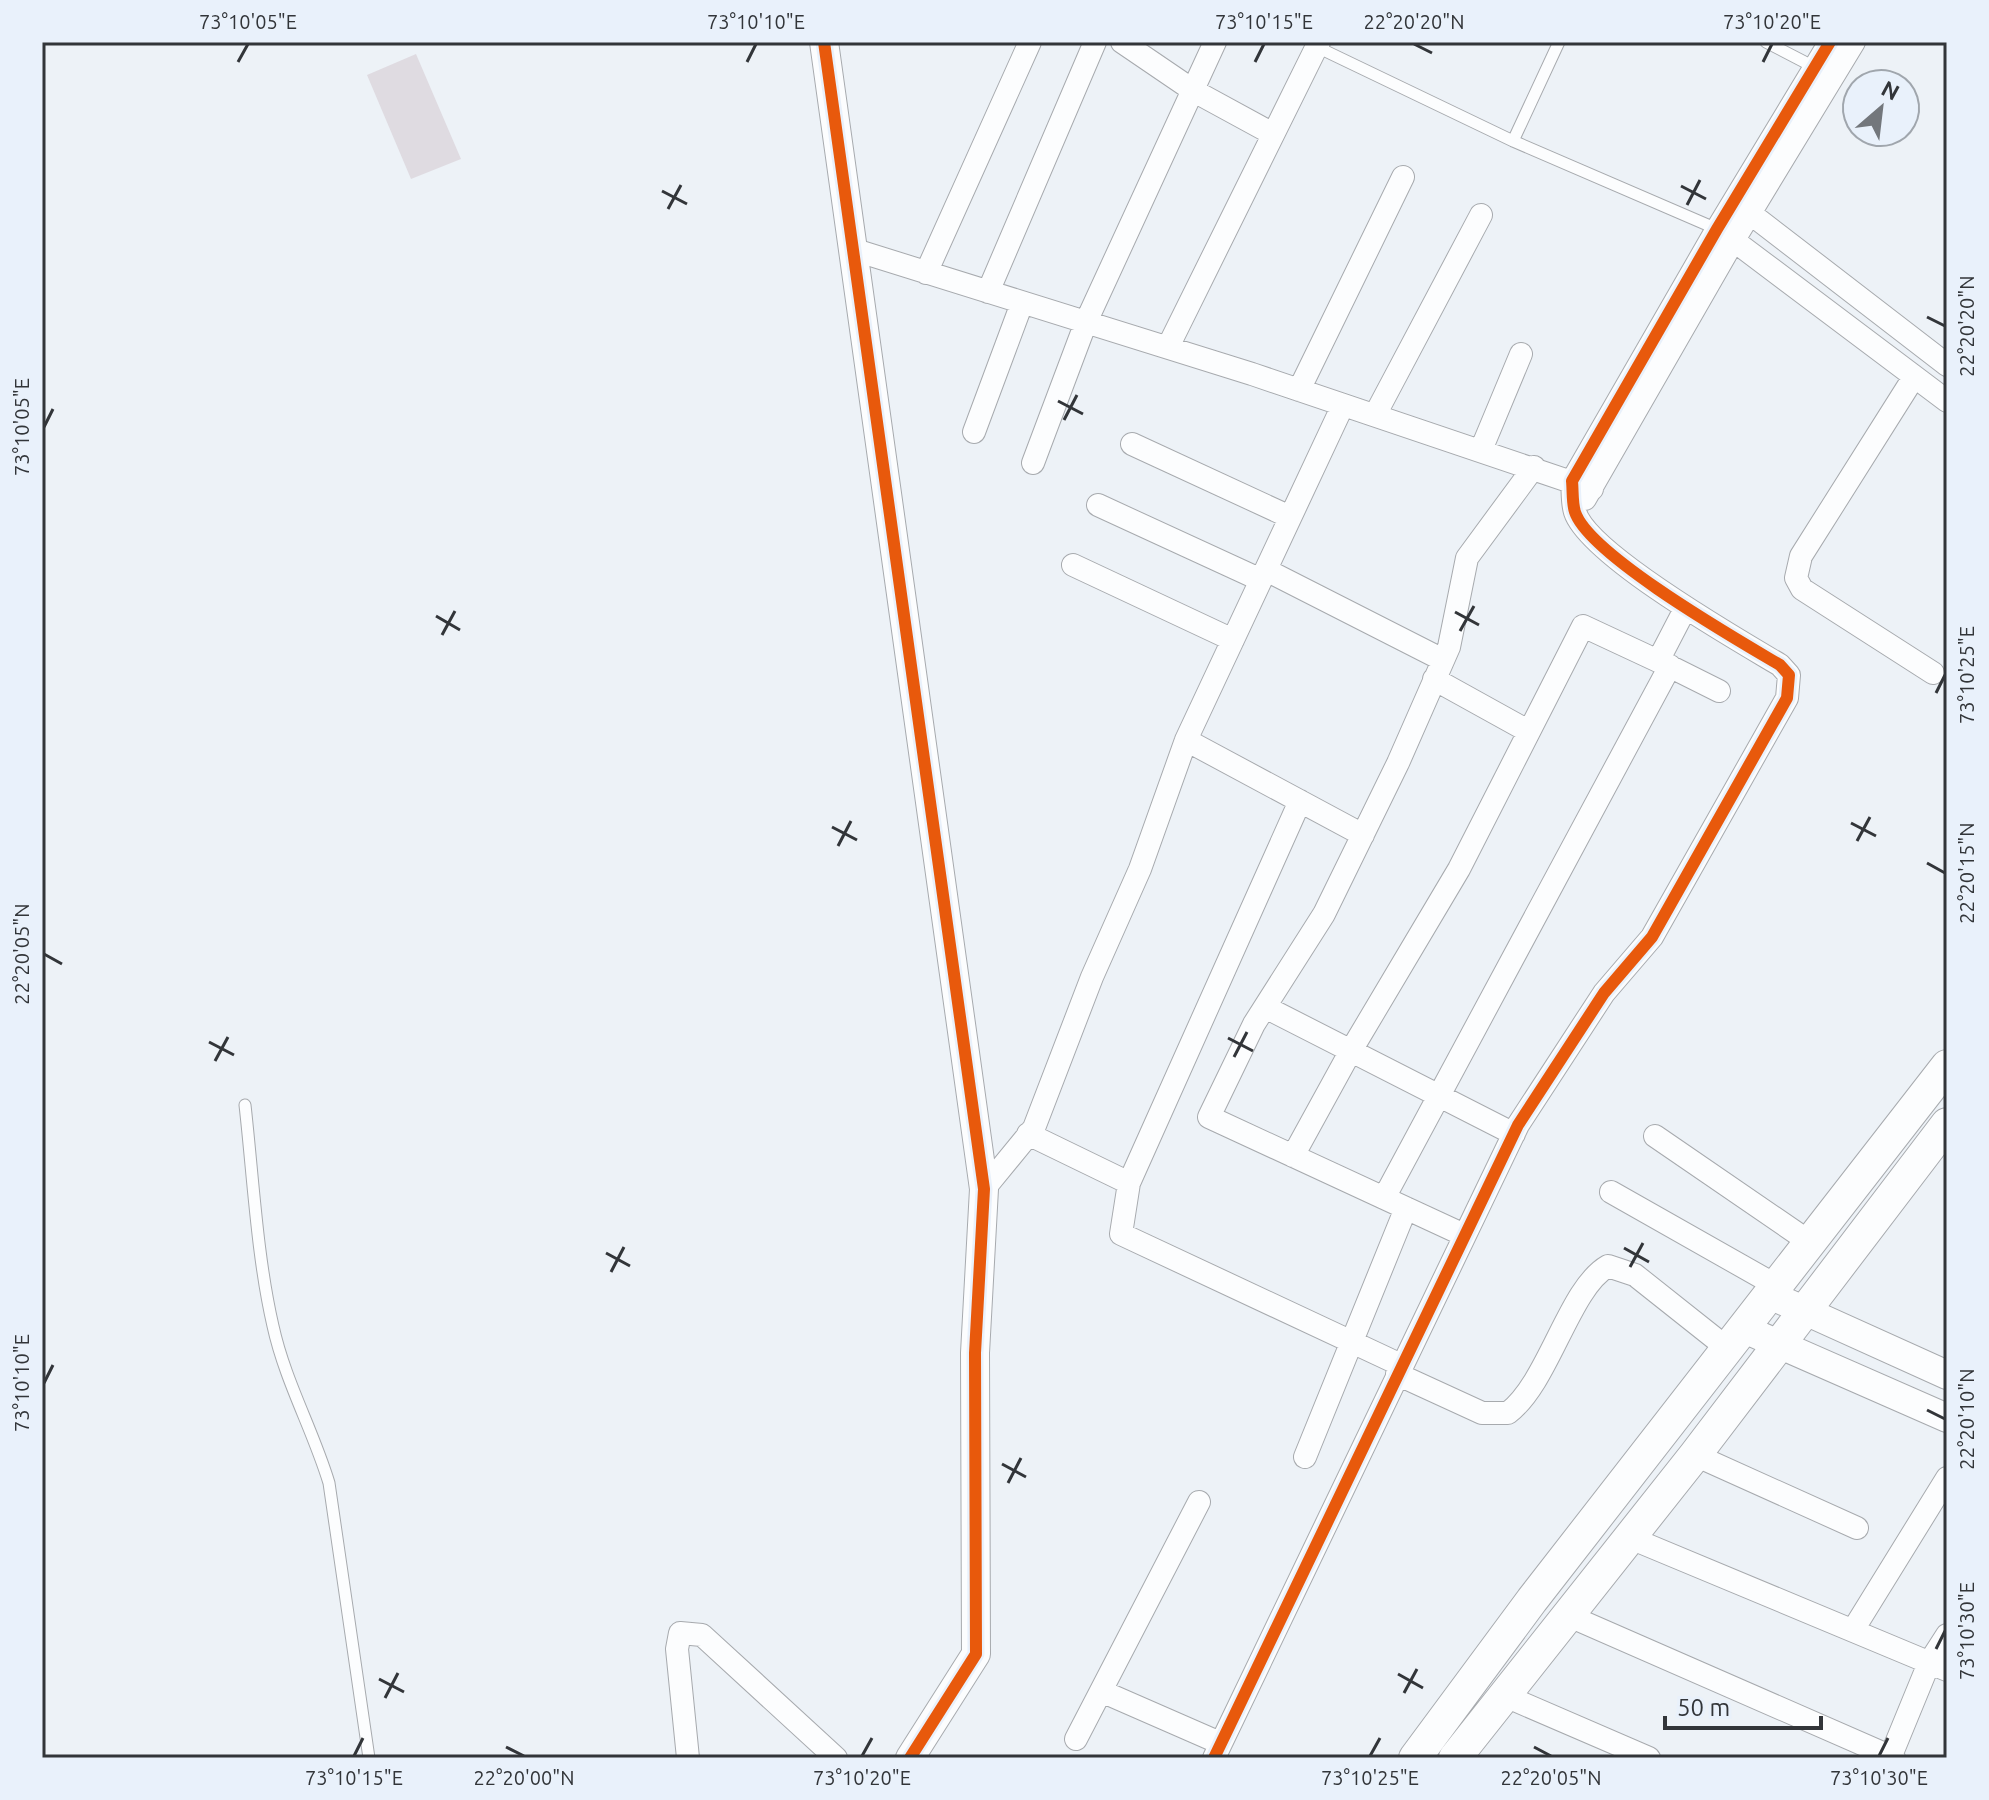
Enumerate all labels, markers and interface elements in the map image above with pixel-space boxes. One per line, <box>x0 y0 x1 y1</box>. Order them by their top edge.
text: 73°10'05"E <box>199 10 297 33</box>
text: 73°10'10"E <box>707 10 805 33</box>
text: 73°10'15"E <box>1215 10 1313 33</box>
text: 22°20'20"N <box>1363 10 1465 33</box>
text: 73°10'20"E <box>1723 10 1821 33</box>
north arrow <box>1841 68 1921 148</box>
text: N <box>1878 75 1904 105</box>
text: 22°20'20"N <box>1955 275 1978 377</box>
text: 73°10'05"E <box>10 378 33 476</box>
text: 73°10'25"E <box>1955 626 1978 724</box>
text: 22°20'15"N <box>1955 822 1978 924</box>
text: 22°20'05"N <box>10 903 33 1005</box>
text: 73°10'10"E <box>10 1334 33 1432</box>
text: 22°20'10"N <box>1955 1368 1978 1470</box>
text: 73°10'30"E <box>1955 1582 1978 1680</box>
scale bar <box>1665 1680 1821 1730</box>
text: 50 m <box>1677 1694 1730 1721</box>
text: 73°10'15"E <box>305 1766 403 1789</box>
text: 22°20'00"N <box>473 1766 575 1789</box>
text: 73°10'20"E <box>813 1766 911 1789</box>
text: 73°10'25"E <box>1321 1766 1419 1789</box>
text: 22°20'05"N <box>1500 1766 1602 1789</box>
text: 73°10'30"E <box>1830 1766 1928 1789</box>

